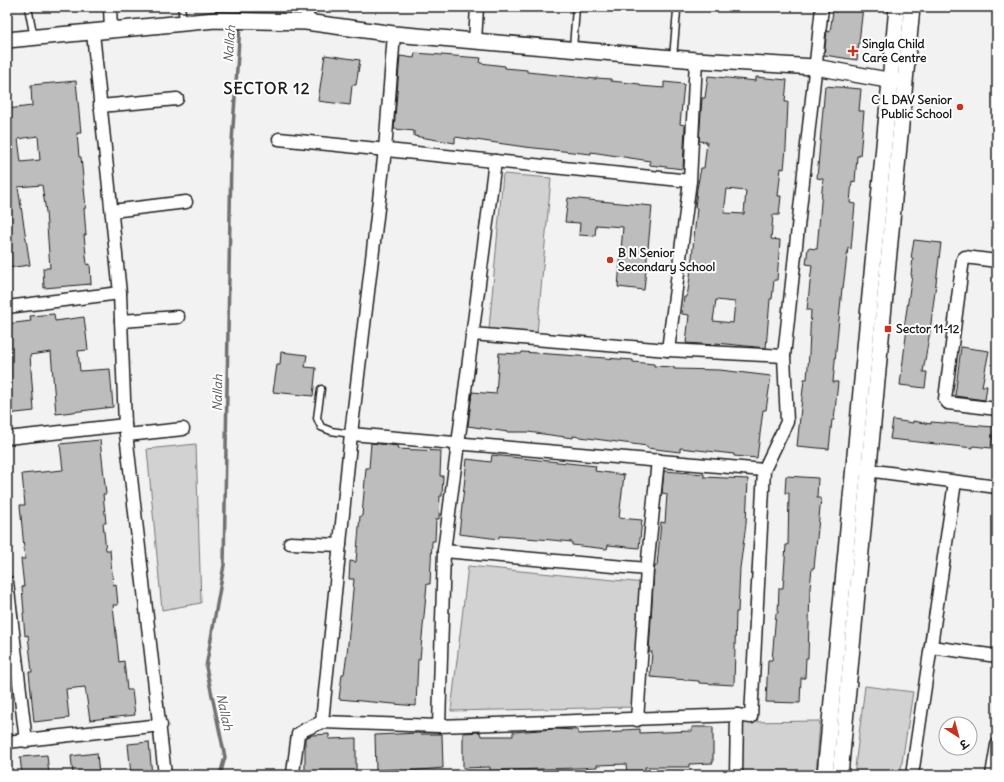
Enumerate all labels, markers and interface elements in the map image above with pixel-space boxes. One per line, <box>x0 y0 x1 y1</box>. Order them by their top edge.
water label: Nallah <box>220 24 239 63</box>
place label: Singla Child Care Centre <box>862 36 927 65</box>
marker: Singla Child Care Centre <box>847 45 859 57</box>
district label: SECTOR 12 <box>224 78 310 98</box>
place label: C L DAV Senior Public School <box>871 92 952 121</box>
marker: C L DAV Senior Public School <box>955 102 965 112</box>
place label: B N Senior Secondary School <box>618 245 716 275</box>
marker: B N Senior Secondary School <box>605 255 615 265</box>
place label: Sector 11-12 <box>896 321 960 336</box>
marker: Sector 11-12 <box>883 324 893 334</box>
water label: Nallah <box>209 374 226 412</box>
water label: Nallah <box>212 692 237 732</box>
north arrow <box>938 716 978 756</box>
text: उ <box>955 736 972 753</box>

